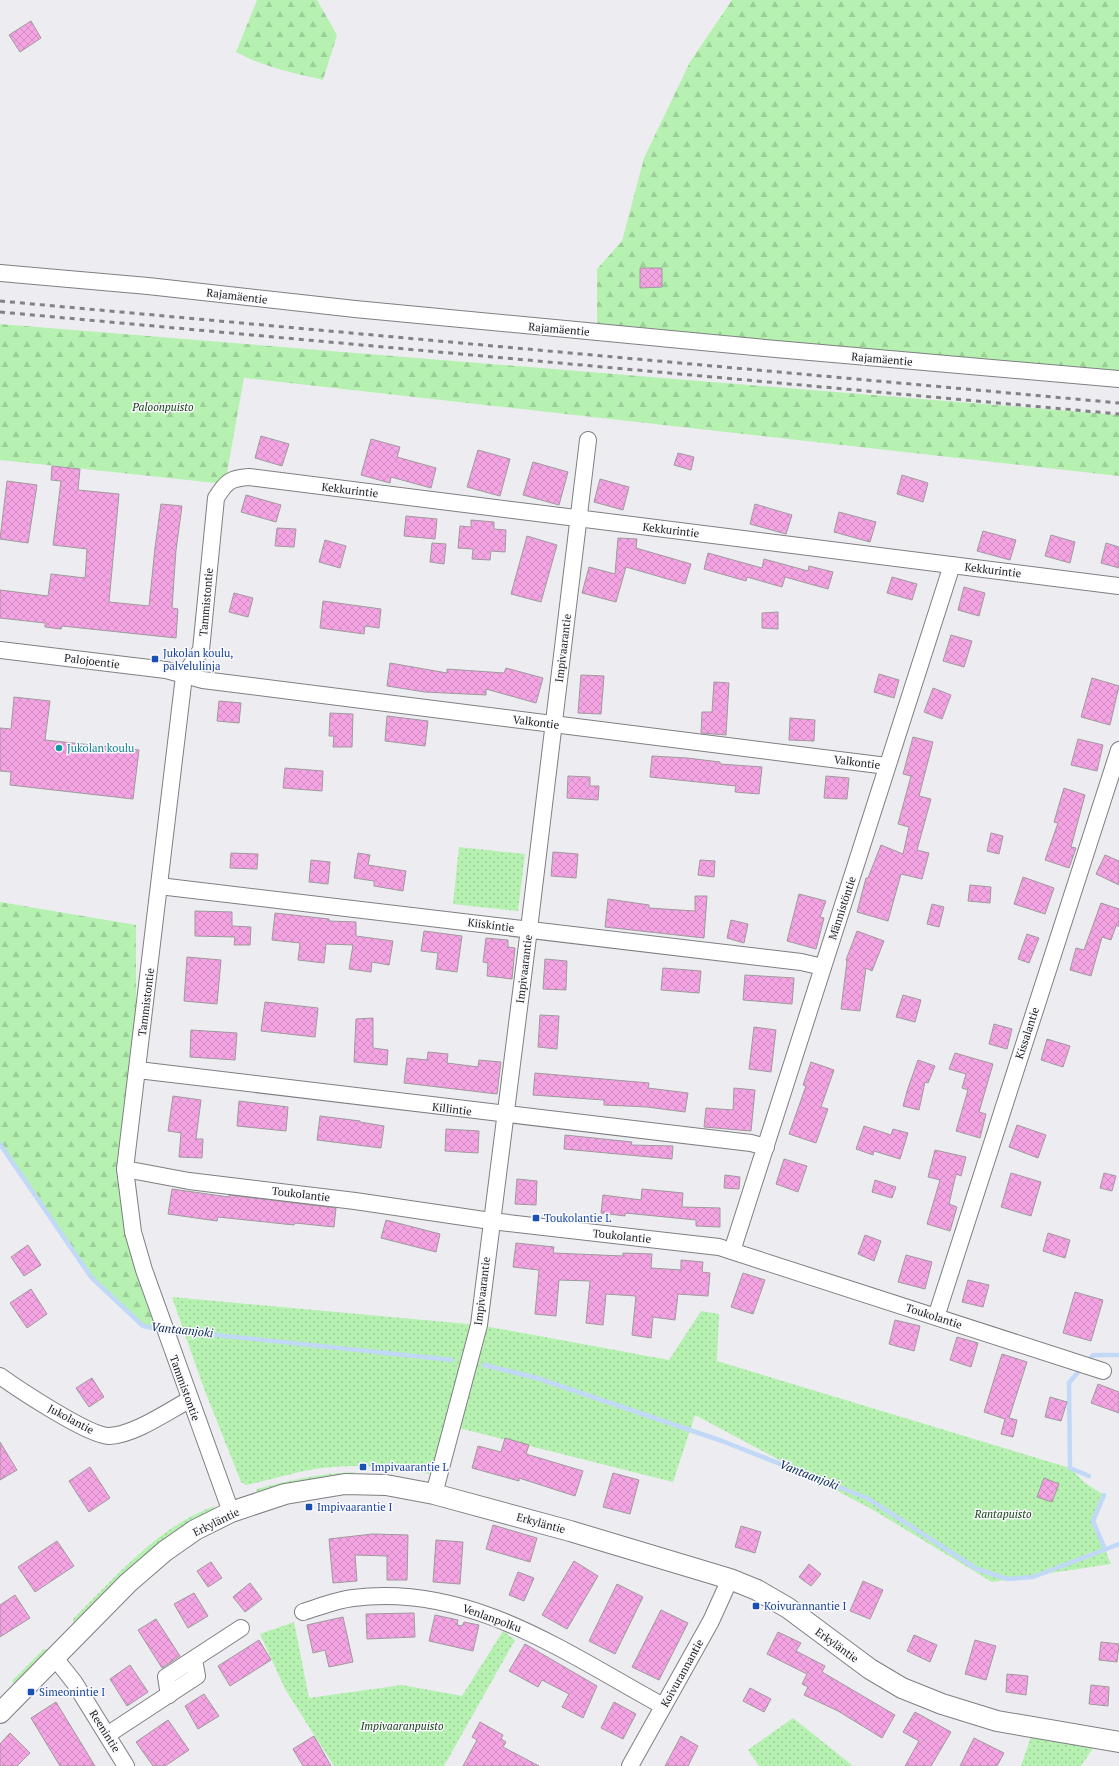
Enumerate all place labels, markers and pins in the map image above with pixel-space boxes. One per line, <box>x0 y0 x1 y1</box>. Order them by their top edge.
place label: Jukolan koulu, palvelulinja <box>163 646 233 673</box>
marker: Jukolan koulu, palvelulinja <box>150 654 160 664</box>
place label: Jukolan koulu <box>67 741 135 755</box>
marker: Jukolan koulu <box>54 743 64 753</box>
place label: Toukolantie L <box>544 1211 611 1225</box>
marker: Toukolantie L <box>531 1213 541 1223</box>
place label: Impivaarantie L <box>371 1460 449 1474</box>
marker: Impivaarantie L <box>358 1462 368 1472</box>
place label: Impivaarantie I <box>317 1500 392 1514</box>
marker: Impivaarantie I <box>304 1502 314 1512</box>
place label: Koivurannantie I <box>764 1599 846 1613</box>
marker: Koivurannantie I <box>751 1601 761 1611</box>
place label: Simeonintie I <box>39 1685 105 1699</box>
marker: Simeonintie I <box>26 1687 36 1697</box>

